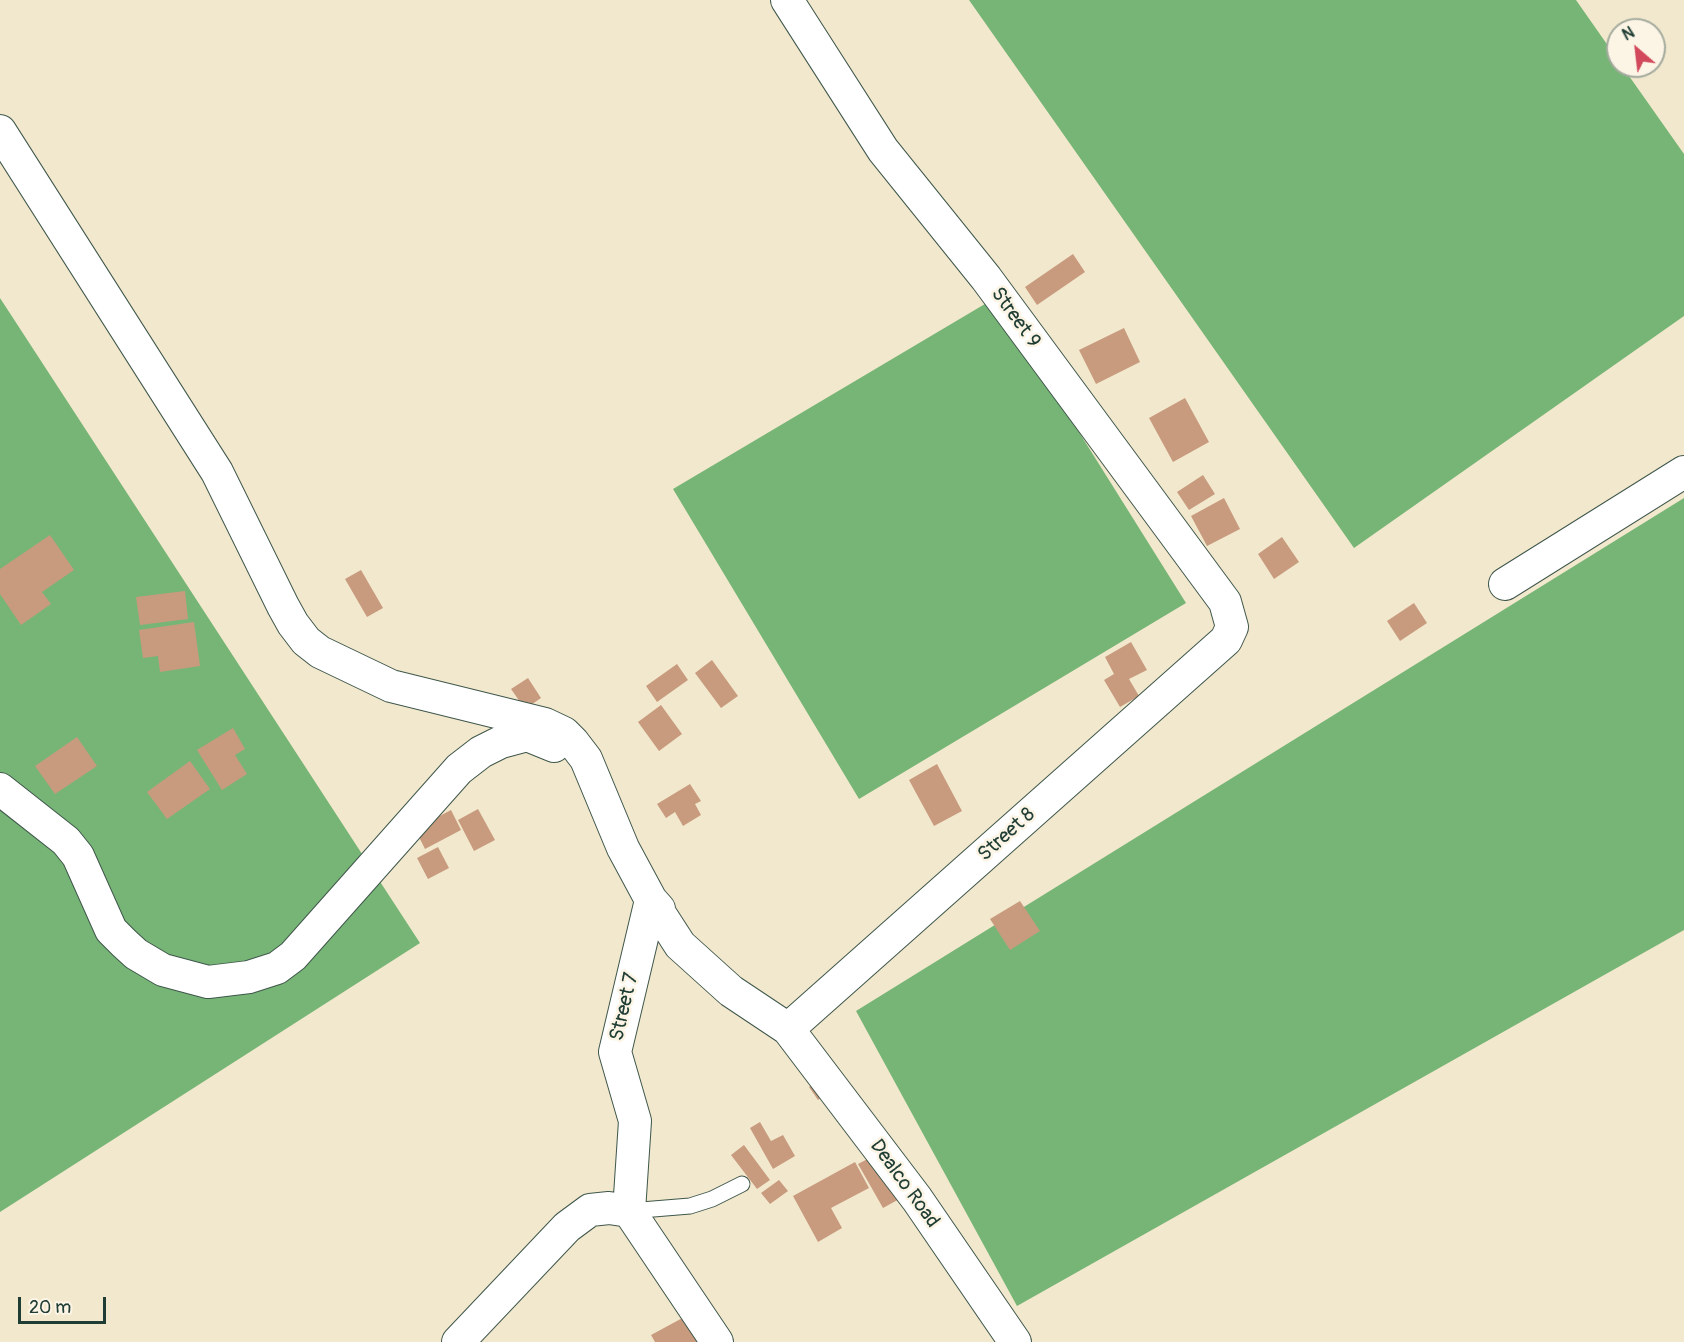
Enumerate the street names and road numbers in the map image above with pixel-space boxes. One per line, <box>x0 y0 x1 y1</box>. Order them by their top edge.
street label: Street 9 <box>985 283 1045 353</box>
street label: Street 8 <box>973 803 1041 867</box>
street label: Street 7 <box>606 971 644 1043</box>
street label: Dealco Road <box>864 1135 944 1233</box>

